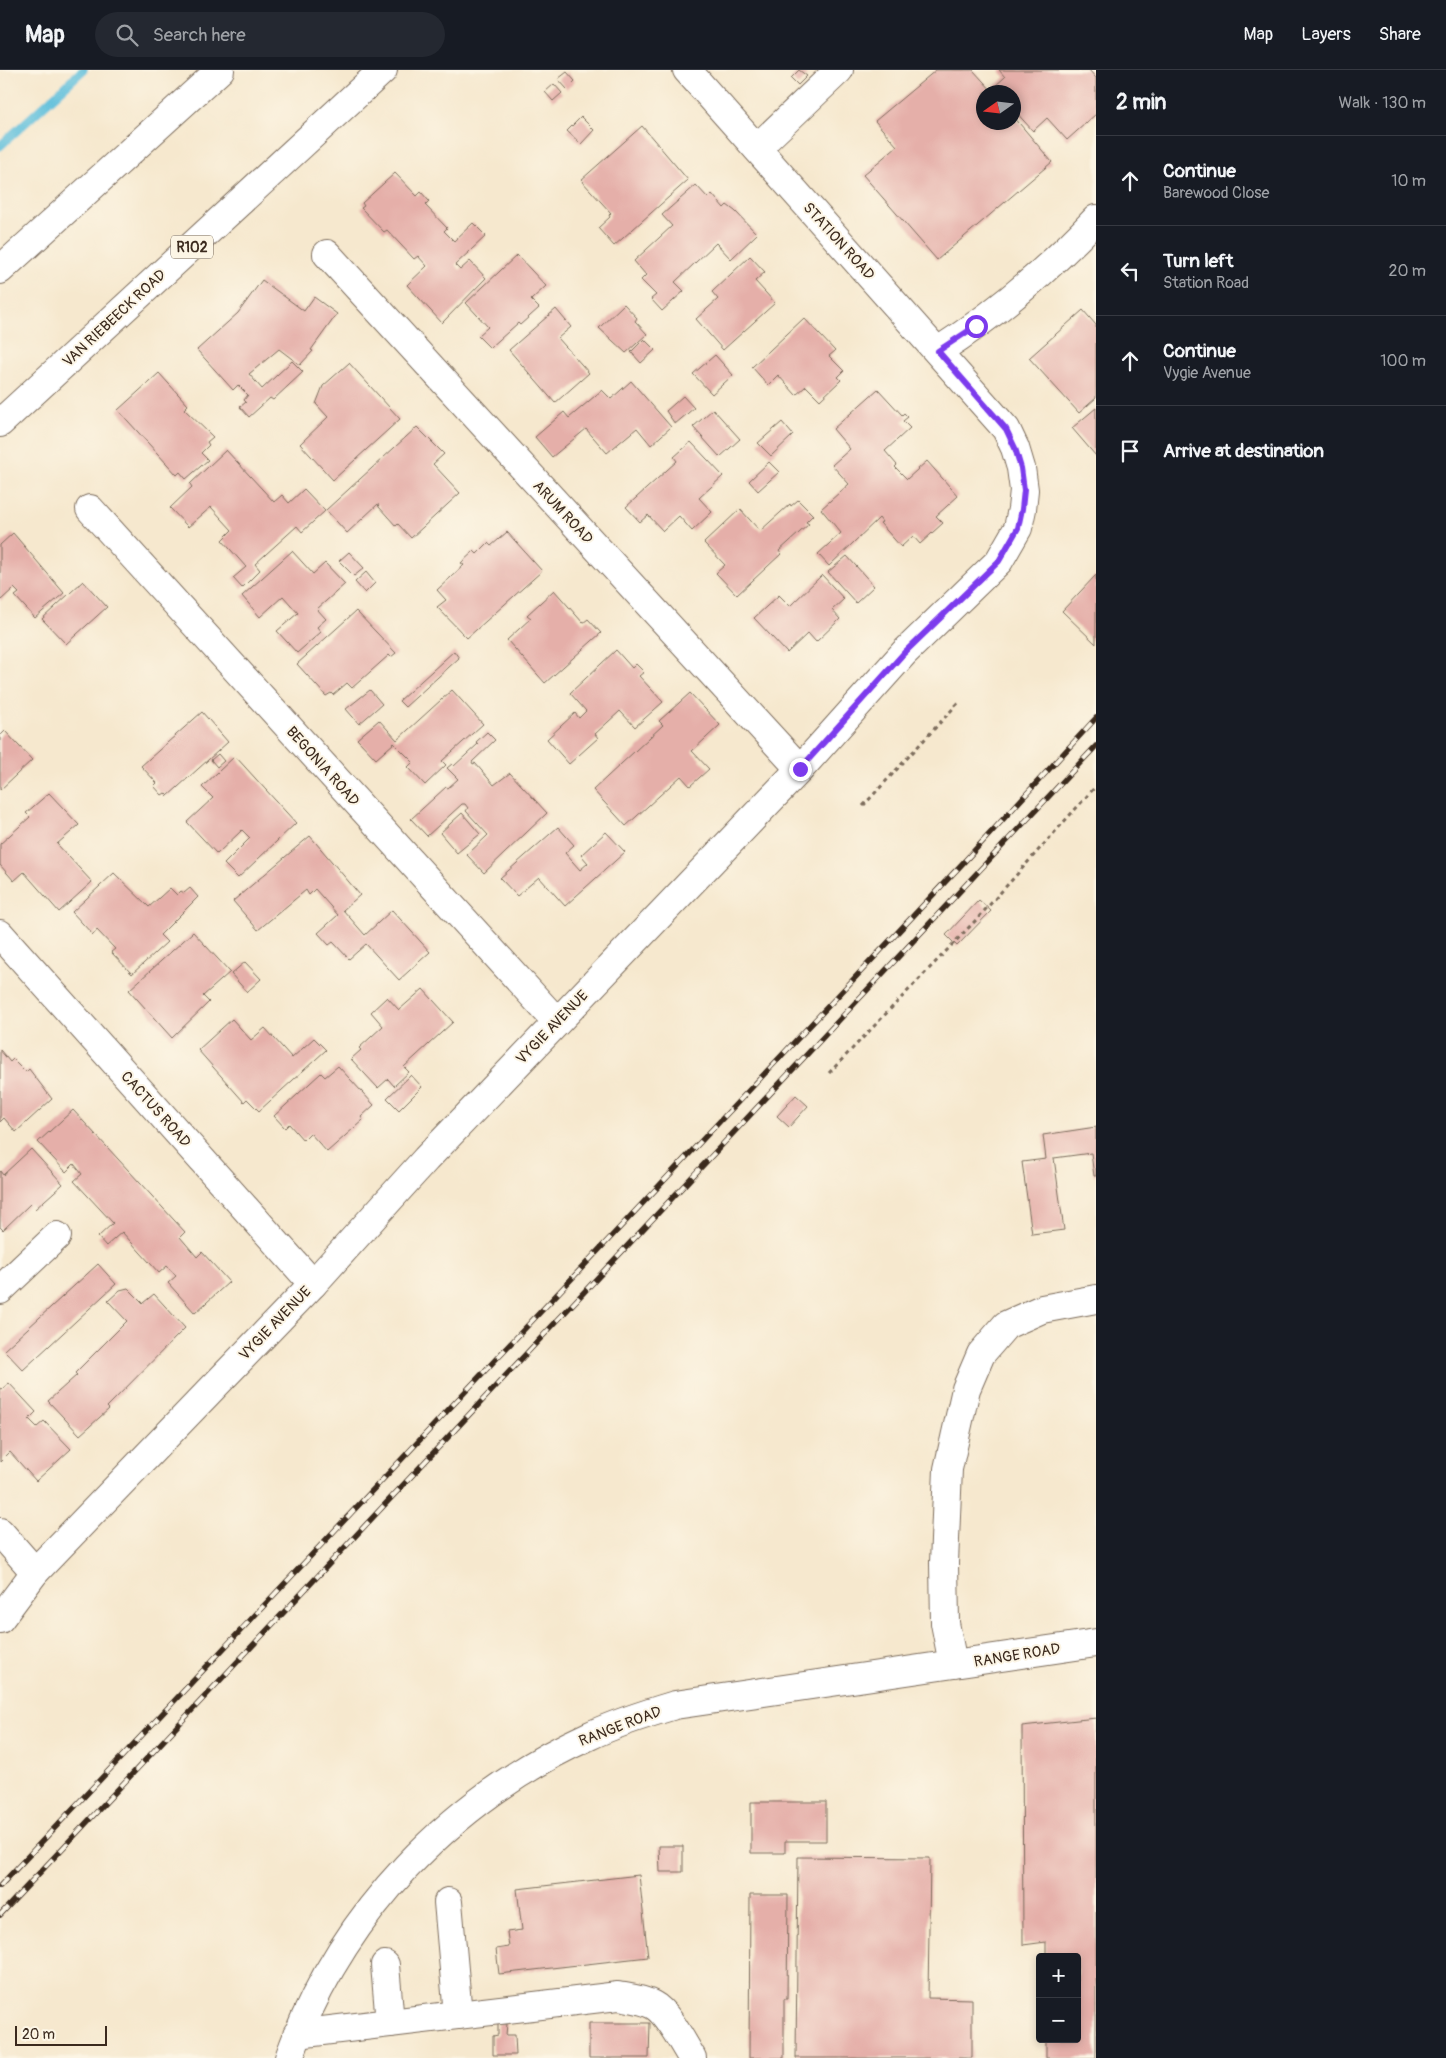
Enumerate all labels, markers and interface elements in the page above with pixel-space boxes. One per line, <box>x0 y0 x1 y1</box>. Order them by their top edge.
search box <box>95 12 445 57</box>
text: Map <box>25 20 65 49</box>
icon: search <box>113 21 141 49</box>
text: Search here <box>153 23 246 47</box>
text: Map <box>1244 23 1273 46</box>
text: Layers <box>1301 23 1351 46</box>
text: Share <box>1379 23 1421 46</box>
north arrow <box>976 85 1021 130</box>
text: 2 min <box>1116 89 1166 116</box>
text: Walk · 130 m <box>1339 93 1426 113</box>
text: Continue <box>1163 159 1236 183</box>
icon: ahead <box>1116 167 1144 195</box>
text: 10 m <box>1391 171 1426 191</box>
text: Barewood Close <box>1163 183 1269 203</box>
street label: STATION ROAD <box>799 199 878 284</box>
road number: R102 <box>171 236 213 258</box>
text: Turn left <box>1163 249 1233 273</box>
icon: left <box>1116 257 1144 285</box>
text: 20 m <box>1388 261 1426 281</box>
street label: VAN RIEBEECK ROAD <box>59 265 170 371</box>
text: Station Road <box>1163 273 1249 293</box>
route start <box>965 315 988 338</box>
text: Continue <box>1163 339 1236 363</box>
icon: ahead <box>1116 347 1144 375</box>
text: 100 m <box>1380 351 1426 371</box>
text: Vygie Avenue <box>1163 363 1251 383</box>
icon: arrive <box>1116 437 1144 465</box>
text: Arrive at destination <box>1163 439 1324 463</box>
street label: ARUM ROAD <box>528 477 597 548</box>
street label: BEGONIA ROAD <box>282 723 363 810</box>
route end <box>789 758 812 781</box>
street label: VYGIE AVENUE <box>512 986 593 1068</box>
street label: CACTUS ROAD <box>116 1067 195 1151</box>
street label: VYGIE AVENUE <box>235 1282 316 1364</box>
street label: RANGE ROAD <box>973 1639 1061 1672</box>
street label: RANGE ROAD <box>576 1702 664 1751</box>
map controls <box>1036 1953 1081 2043</box>
button: + <box>1036 1953 1081 1998</box>
button: − <box>1036 1998 1081 2043</box>
scale bar <box>15 2023 108 2046</box>
text: 20 m <box>22 2026 55 2043</box>

